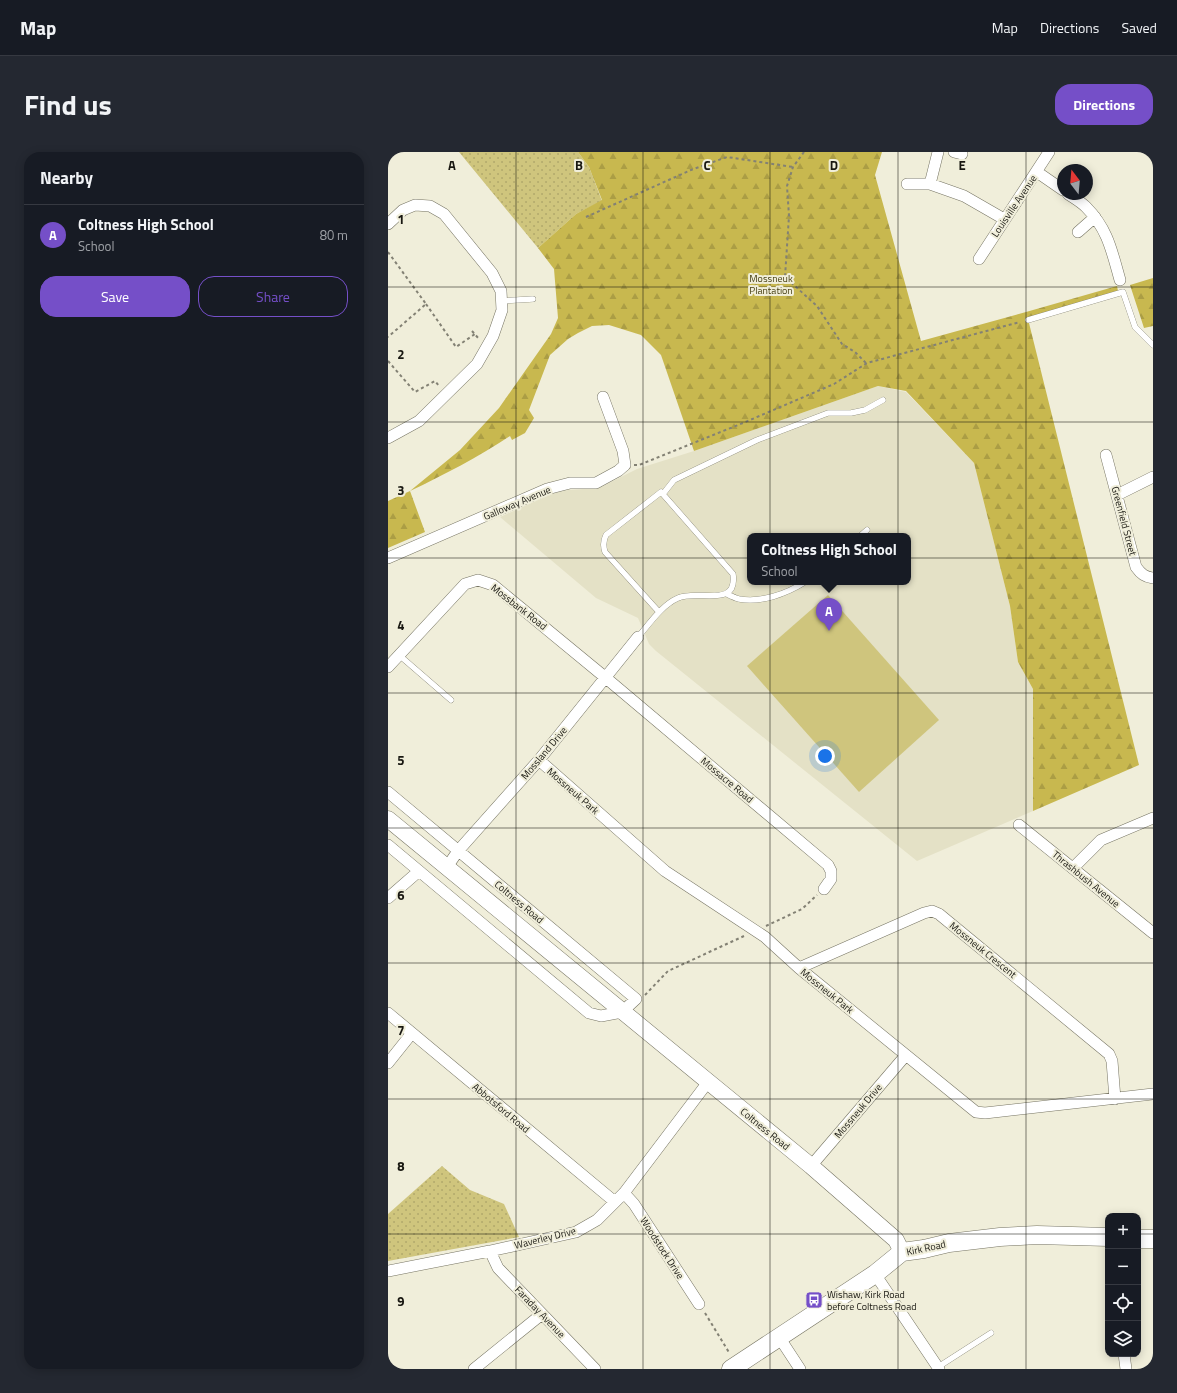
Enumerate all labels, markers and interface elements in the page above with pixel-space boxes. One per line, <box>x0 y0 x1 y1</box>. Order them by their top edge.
text: Map <box>20 13 56 42</box>
text: Map <box>992 17 1018 38</box>
text: Directions <box>1040 17 1099 38</box>
text: Saved <box>1121 17 1157 38</box>
text: Find us <box>24 83 112 126</box>
button: Directions <box>1055 84 1153 125</box>
text: A <box>448 155 456 175</box>
text: B <box>575 155 583 175</box>
text: C <box>703 155 711 175</box>
text: D <box>830 155 838 175</box>
text: E <box>958 155 966 175</box>
north arrow <box>1057 164 1093 200</box>
text: Nearby <box>40 165 93 191</box>
street label: Louisville Avenue <box>988 172 1040 240</box>
text: 1 <box>397 209 405 229</box>
text: Coltness High School <box>78 213 214 236</box>
text: A <box>49 225 57 245</box>
text: 80 m <box>320 225 348 245</box>
text: School <box>78 236 114 256</box>
park label: Mossneuk Plantation <box>749 271 793 298</box>
button: Save <box>40 276 190 317</box>
button: Share <box>198 276 348 317</box>
text: 2 <box>397 344 405 364</box>
text: 3 <box>397 480 405 500</box>
street label: Galloway Avenue <box>481 482 553 524</box>
street label: Greenfield Street <box>1108 485 1141 558</box>
popup <box>747 533 911 585</box>
text: Coltness High School <box>761 538 897 561</box>
text: School <box>761 561 798 581</box>
street label: Mossbank Road <box>488 580 550 634</box>
pin: A <box>816 598 842 631</box>
text: 4 <box>397 615 405 635</box>
street label: Mossland Drive <box>517 723 571 783</box>
your location <box>815 746 835 766</box>
text: 5 <box>397 750 405 770</box>
street label: Mossacre Road <box>697 754 757 806</box>
street label: Mossneuk Park <box>544 764 603 818</box>
street label: Thrashbush Avenue <box>1049 847 1123 911</box>
street label: Coltness Road <box>491 877 547 927</box>
text: 6 <box>397 885 405 905</box>
street label: Mossneuk Crescent <box>946 918 1020 982</box>
street label: Mossneuk Park <box>797 965 857 1017</box>
text: 7 <box>397 1020 405 1040</box>
street label: Abbotsford Road <box>469 1079 533 1137</box>
street label: Mossneuk Drive <box>831 1080 885 1142</box>
street label: Coltness Road <box>737 1104 793 1154</box>
text: 8 <box>397 1156 405 1176</box>
map controls <box>1105 1213 1141 1357</box>
button: + <box>1105 1213 1141 1249</box>
street label: Woodstock Drive <box>636 1214 688 1282</box>
street label: Waverley Drive <box>513 1223 577 1253</box>
street label: Kirk Road <box>905 1237 947 1259</box>
button: − <box>1105 1249 1141 1285</box>
street label: Faraday Avenue <box>511 1283 569 1341</box>
button: locate <box>1105 1285 1141 1321</box>
place label: Wishaw, Kirk Road before Coltness Road <box>827 1287 916 1314</box>
bus stop icon: Wishaw, Kirk Road before Coltness Road <box>804 1290 824 1310</box>
text: 9 <box>397 1291 405 1311</box>
button: layers <box>1105 1321 1141 1357</box>

